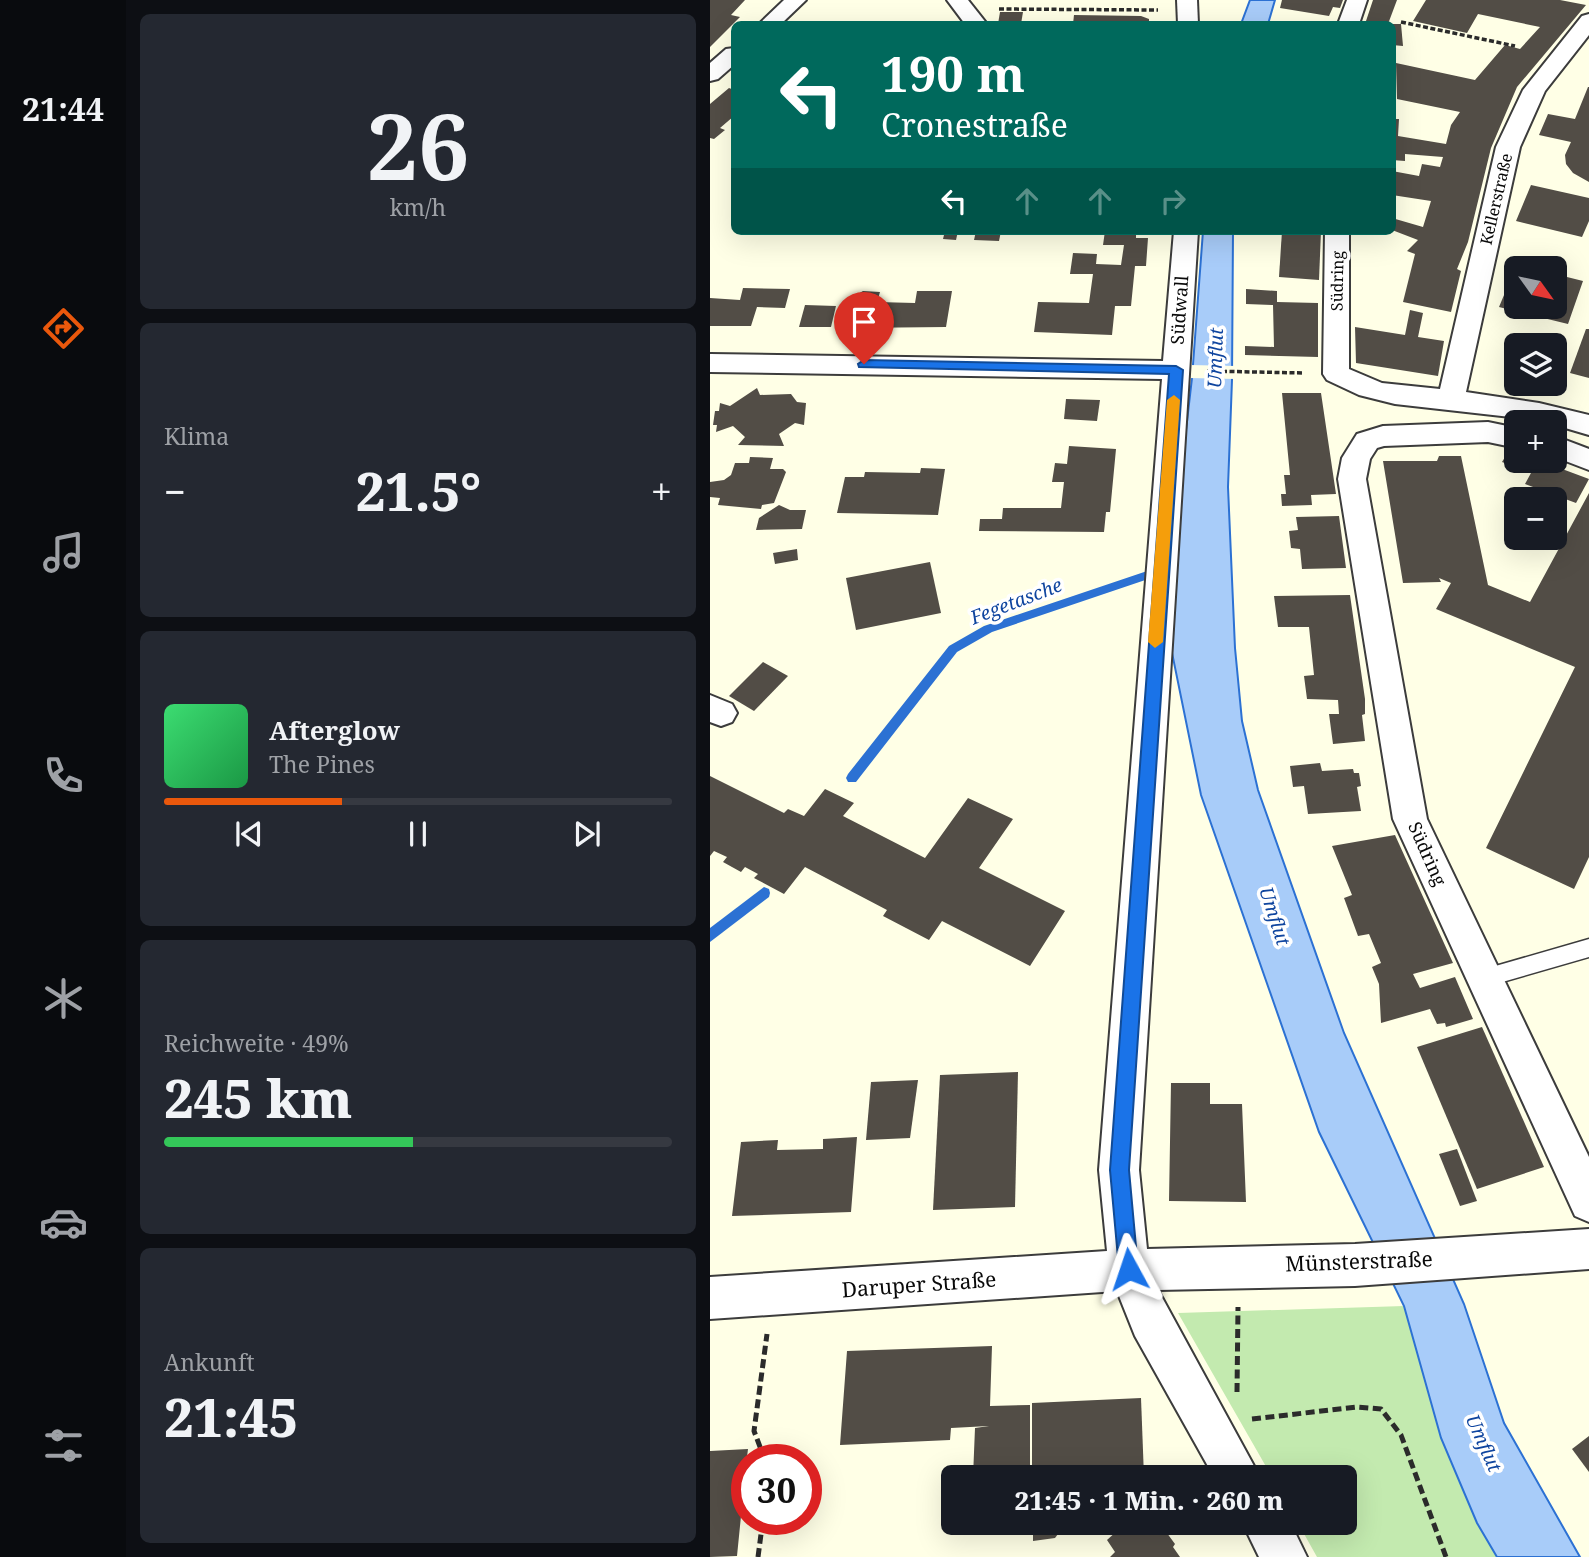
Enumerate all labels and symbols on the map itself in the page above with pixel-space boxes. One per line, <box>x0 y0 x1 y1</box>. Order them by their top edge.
street label: Kellerstraße <box>1475 151 1517 247</box>
street label: Südring <box>1325 250 1349 311</box>
north arrow <box>1504 256 1568 318</box>
street label: Südwall <box>1165 274 1193 345</box>
pin <box>834 292 894 364</box>
water label: Umflut <box>1201 326 1229 389</box>
water label: Fegetasche <box>965 572 1066 631</box>
street label: Südring <box>1403 818 1453 890</box>
water label: Umflut <box>1253 883 1297 950</box>
position arrow <box>1092 1232 1166 1306</box>
street label: Münsterstraße <box>1285 1244 1433 1278</box>
street label: Daruper Straße <box>841 1265 997 1303</box>
water label: Umflut <box>1460 1410 1509 1477</box>
speed limit sign: 30 <box>731 1444 822 1535</box>

